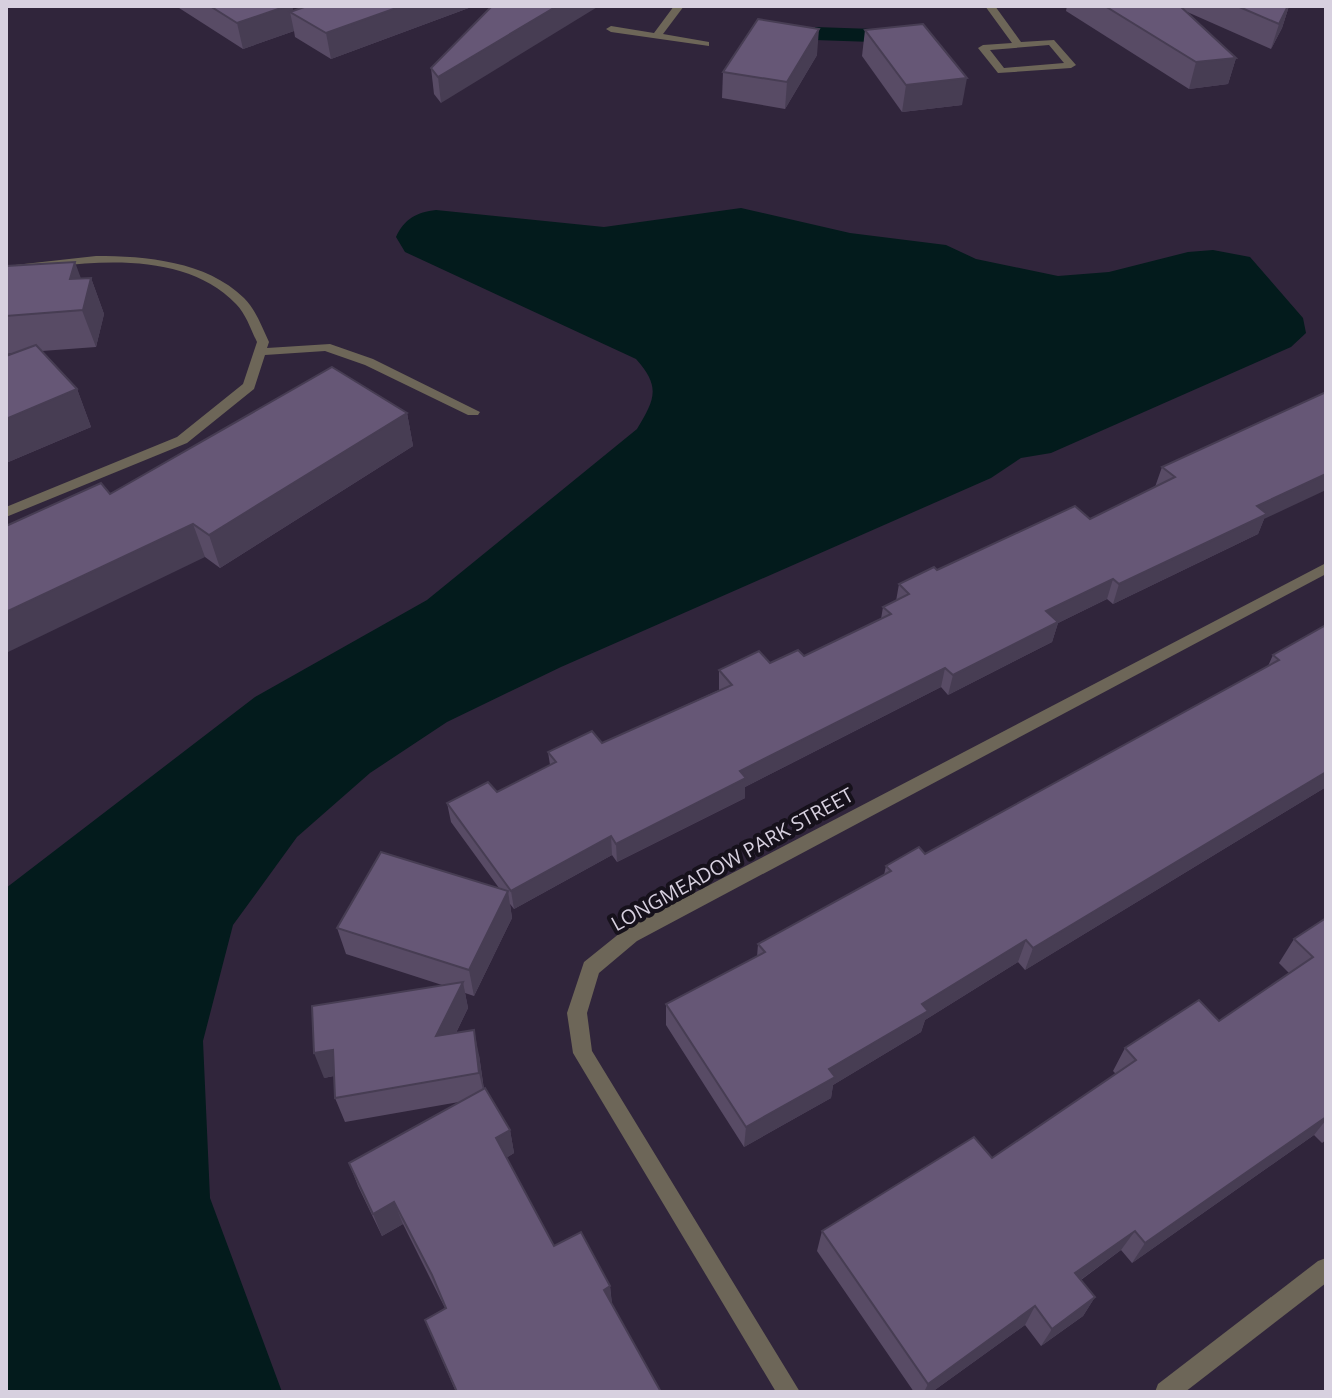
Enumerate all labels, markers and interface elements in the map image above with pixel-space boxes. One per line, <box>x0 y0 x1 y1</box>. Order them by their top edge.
street label: LONGMEADOW PARK STREET <box>606 781 858 937</box>

